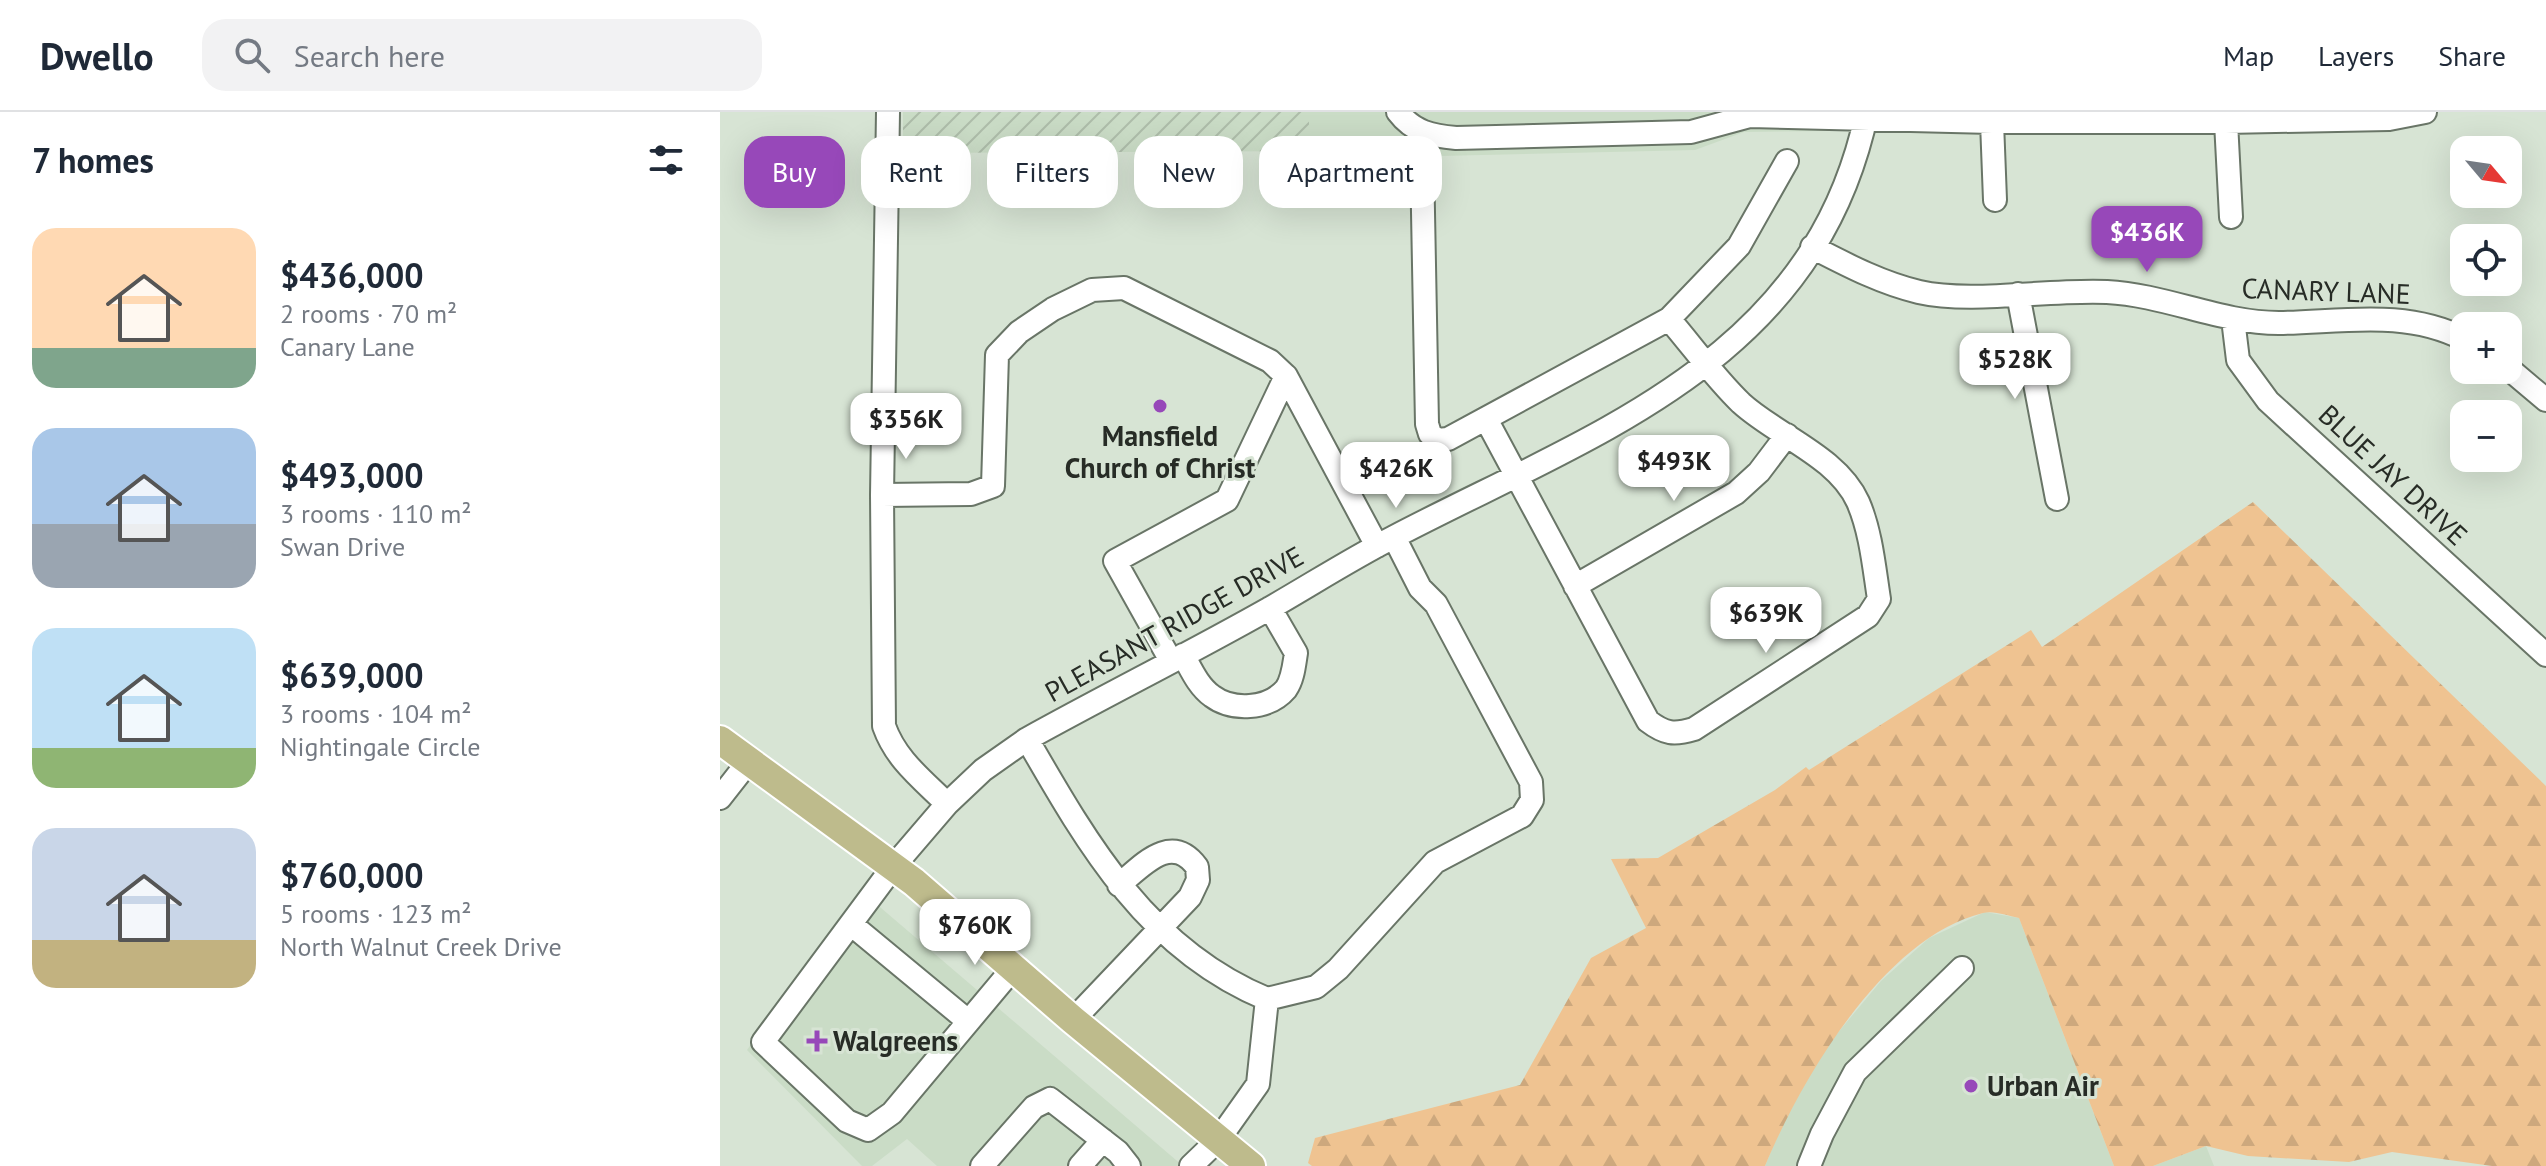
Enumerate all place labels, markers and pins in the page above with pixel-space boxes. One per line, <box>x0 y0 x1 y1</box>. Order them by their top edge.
pin: $436K <box>2091 206 2203 274</box>
pin: $528K <box>1959 333 2071 401</box>
pin: $356K <box>850 393 962 461</box>
marker: Mansfield Church of Christ <box>1151 397 1169 415</box>
place label: Mansfield Church of Christ <box>1065 417 1255 486</box>
pin: $493K <box>1618 435 1730 503</box>
pin: $426K <box>1340 442 1452 510</box>
pin: $639K <box>1710 587 1822 655</box>
pin: $760K <box>919 899 1031 967</box>
place label: Walgreens <box>833 1022 958 1059</box>
marker: Walgreens <box>808 1032 826 1050</box>
place label: Urban Air <box>1987 1067 2099 1104</box>
marker: Urban Air <box>1962 1077 1980 1095</box>

